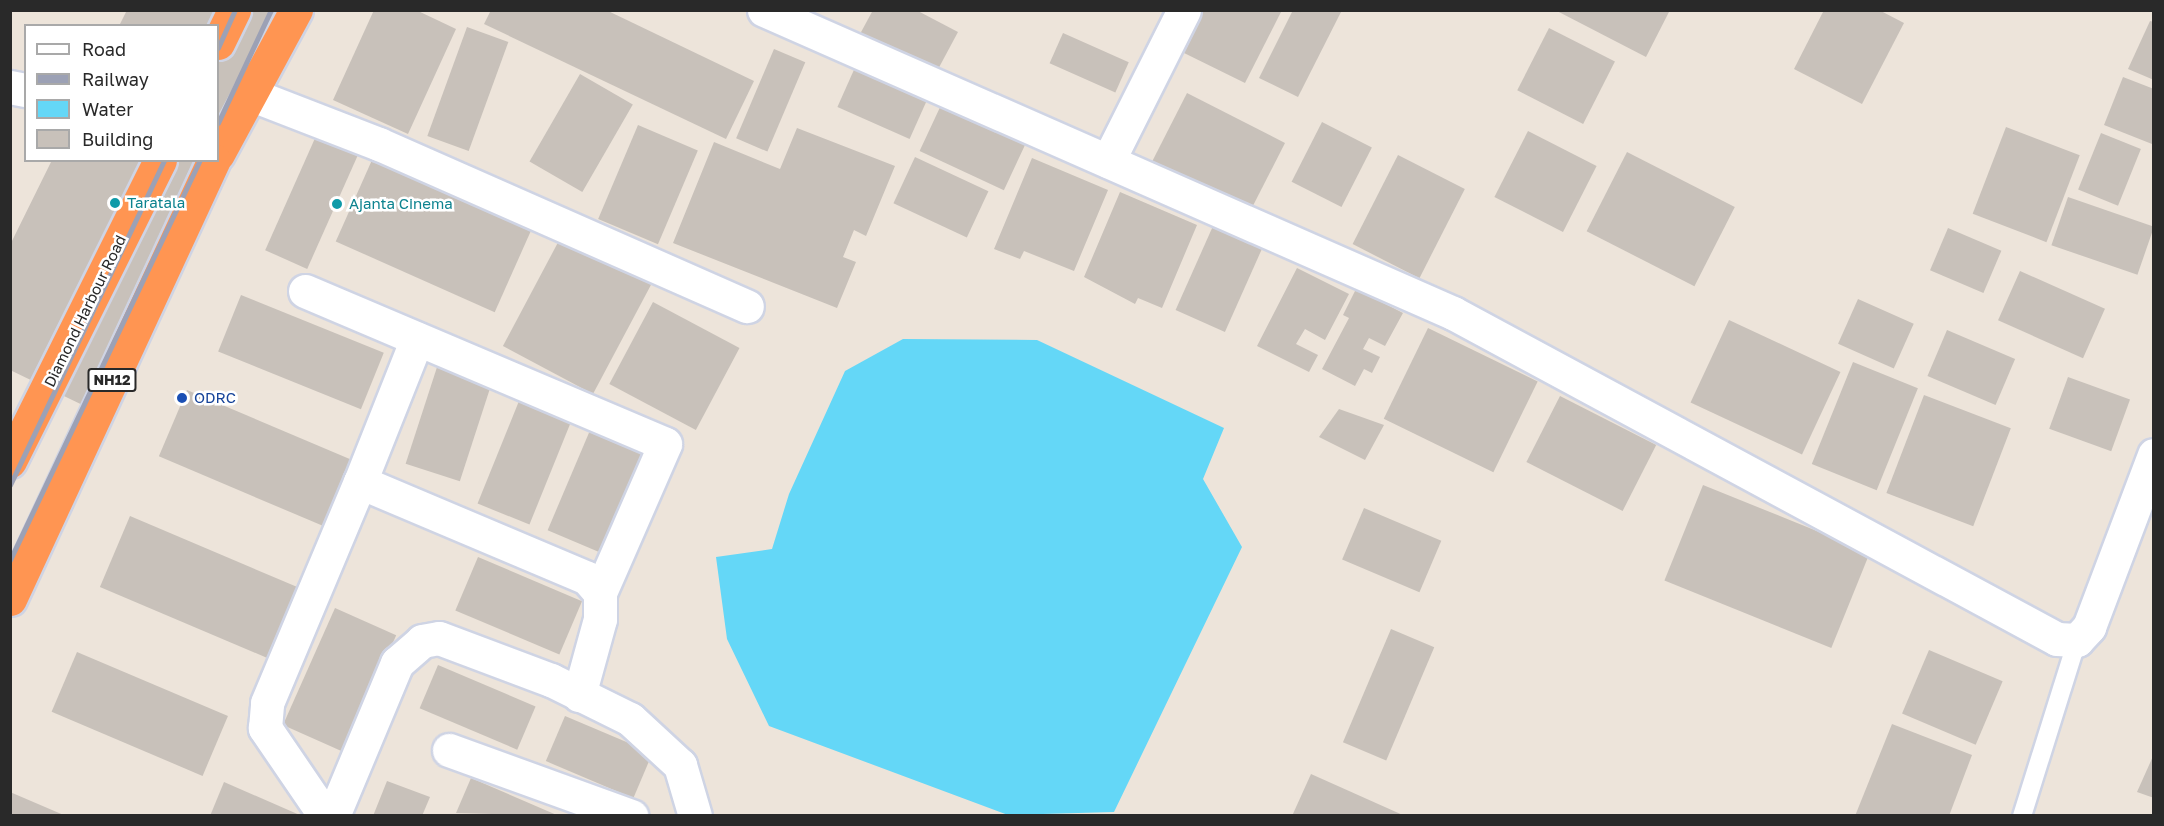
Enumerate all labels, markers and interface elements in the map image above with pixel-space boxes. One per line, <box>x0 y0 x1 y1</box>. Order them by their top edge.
legend <box>24 24 219 162</box>
text: Road <box>82 38 126 60</box>
text: Railway <box>82 68 149 90</box>
text: Water <box>82 98 133 120</box>
text: Building <box>82 128 153 150</box>
place label: Taratala <box>127 194 185 212</box>
place label: Ajanta Cinema <box>349 195 453 213</box>
marker: Taratala <box>108 196 122 210</box>
marker: Ajanta Cinema <box>330 197 344 211</box>
street label: Diamond Harbour Road <box>40 232 130 390</box>
road number: NH12 <box>86 369 138 391</box>
place label: ODRC <box>194 389 236 407</box>
marker: ODRC <box>175 391 189 405</box>

